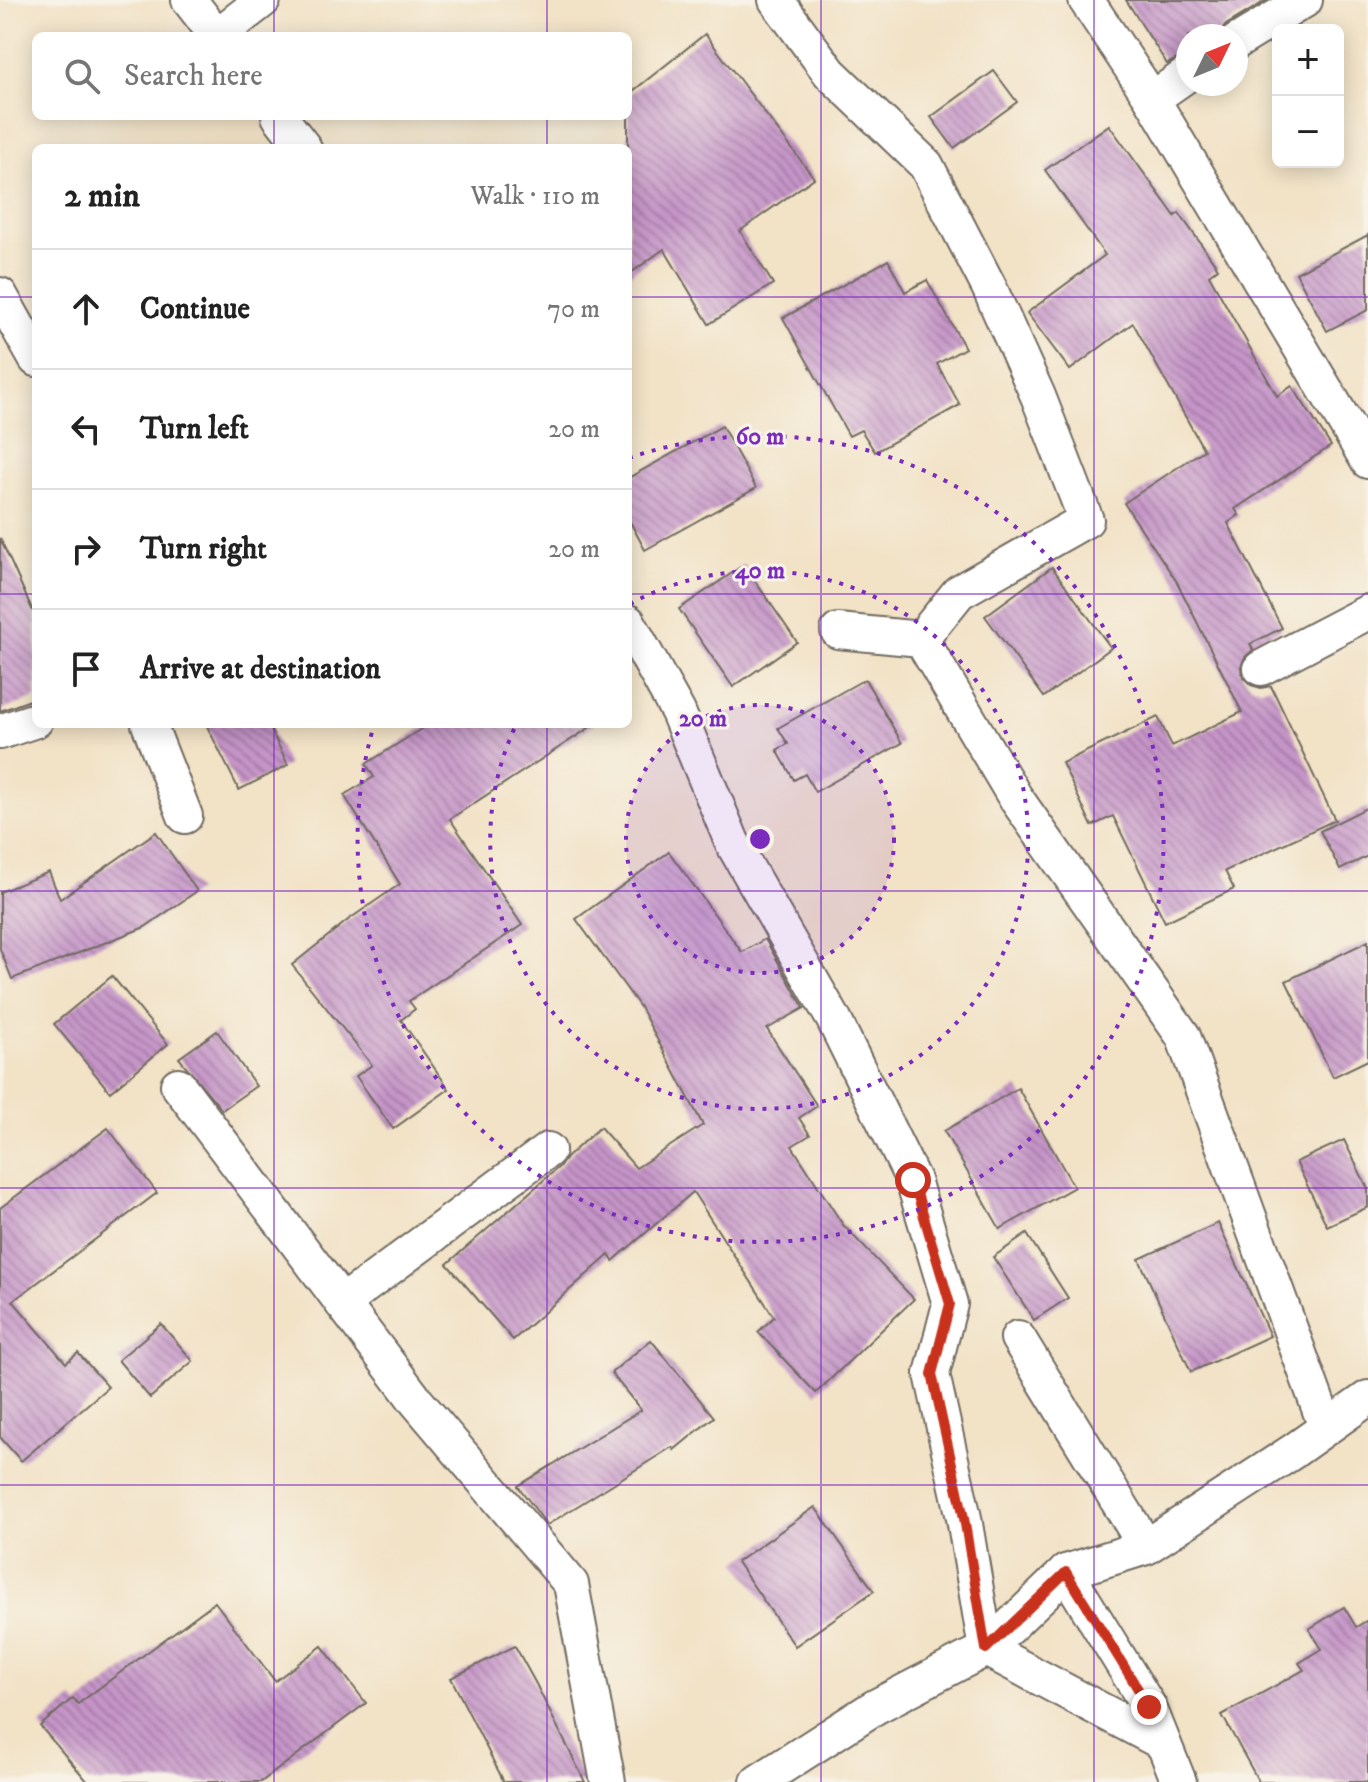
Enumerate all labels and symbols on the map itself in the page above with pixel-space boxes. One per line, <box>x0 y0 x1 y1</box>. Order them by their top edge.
north arrow <box>1176 24 1248 96</box>
text: 60 m <box>736 422 784 452</box>
text: 40 m <box>735 556 785 586</box>
text: 20 m <box>679 704 727 734</box>
centre of rings <box>746 825 774 853</box>
route start <box>895 1162 931 1198</box>
route end <box>1131 1689 1167 1725</box>

